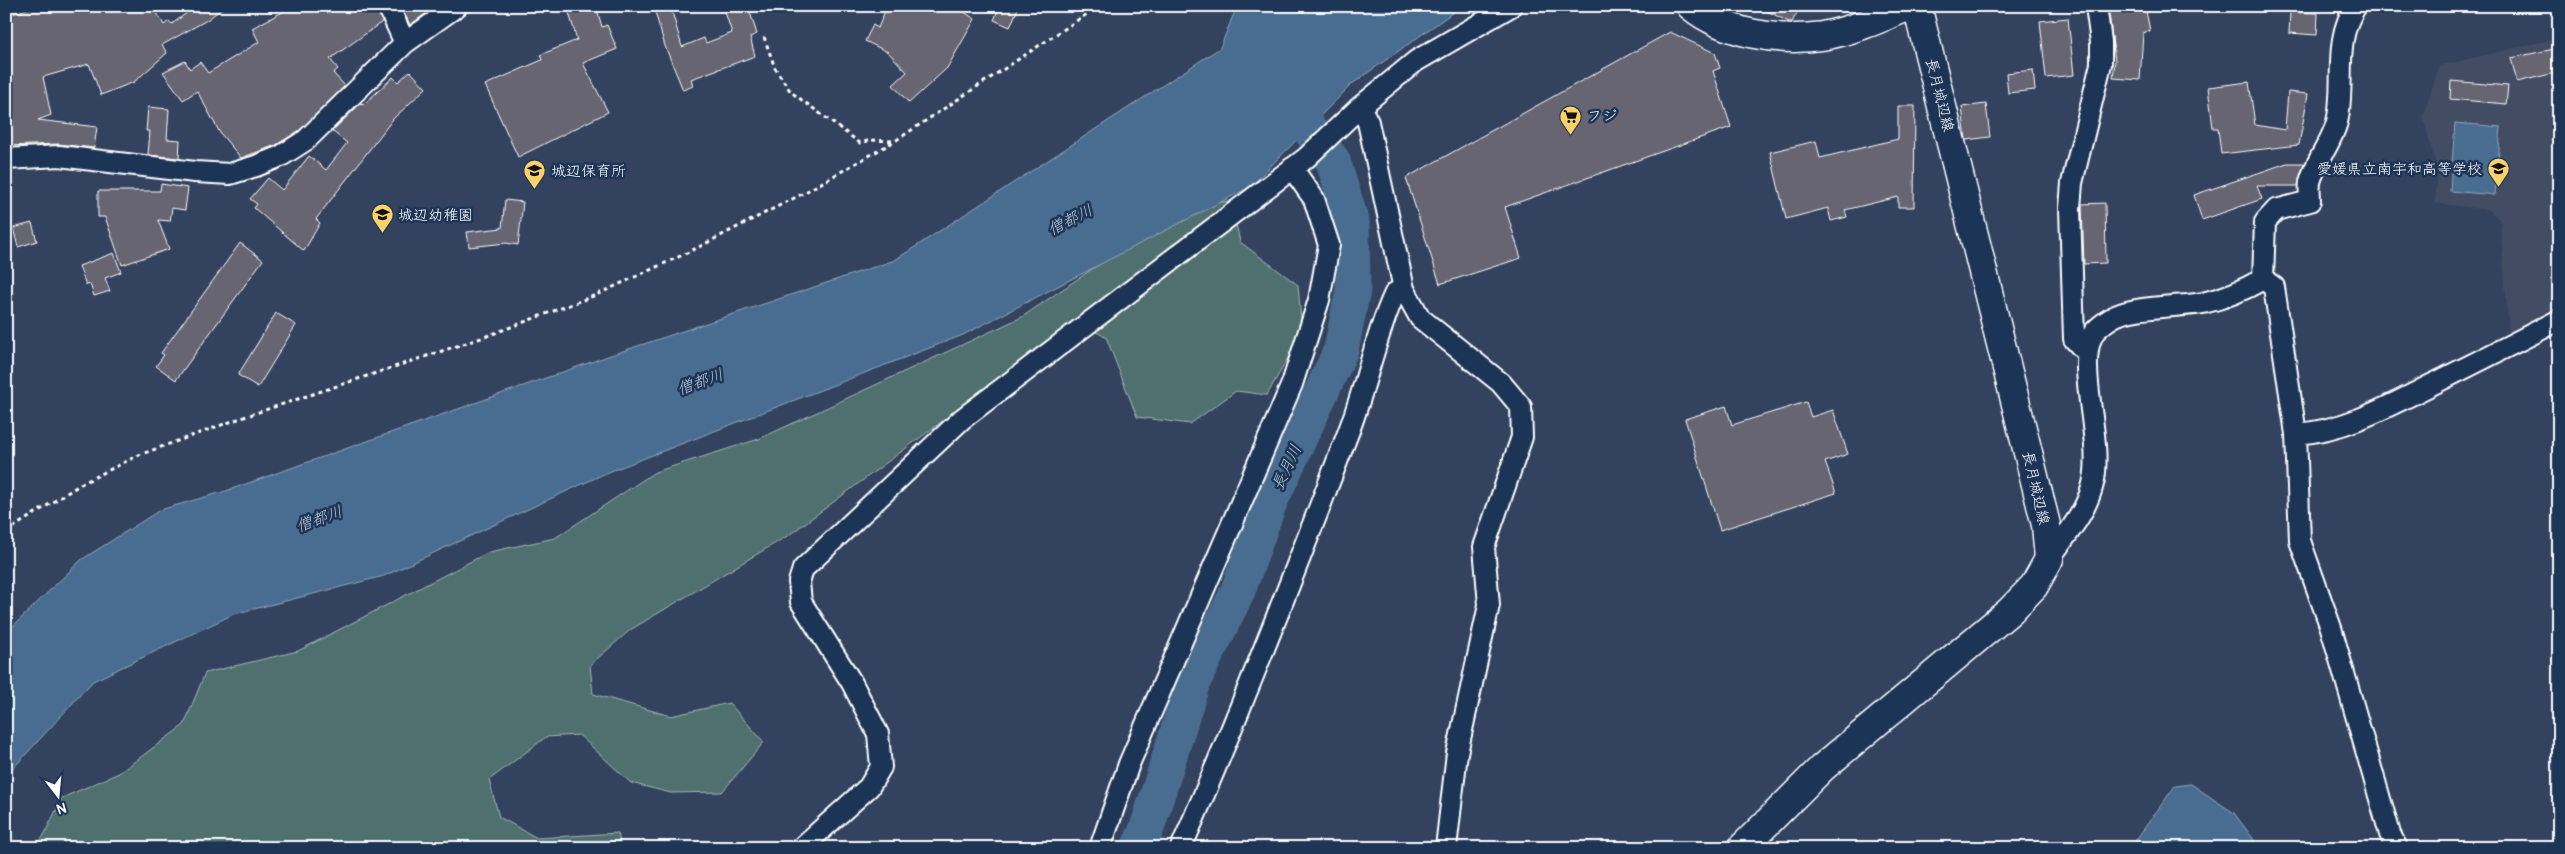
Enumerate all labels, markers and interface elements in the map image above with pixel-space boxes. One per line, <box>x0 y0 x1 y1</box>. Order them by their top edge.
street label: 長月城辺線 <box>1921 56 1958 134</box>
supermarket icon: フジ <box>1559 104 1583 135</box>
place label: フジ <box>1587 107 1617 126</box>
school or university icon: 愛媛県立南宇和高等学校 <box>2486 157 2510 188</box>
school or university icon: 城辺保育所 <box>523 159 547 190</box>
place label: 愛媛県立南宇和高等学校 <box>2317 160 2482 179</box>
place label: 城辺保育所 <box>551 162 626 181</box>
water label: 僧都川 <box>1045 200 1096 240</box>
school or university icon: 城辺幼稚園 <box>370 203 394 234</box>
place label: 城辺幼稚園 <box>398 206 473 225</box>
water label: 僧都川 <box>674 364 726 400</box>
water label: 長月川 <box>1268 441 1306 493</box>
street label: 長月城辺線 <box>2018 449 2053 527</box>
water label: 僧都川 <box>293 501 345 537</box>
north arrow <box>32 772 82 822</box>
text: N <box>55 799 68 817</box>

